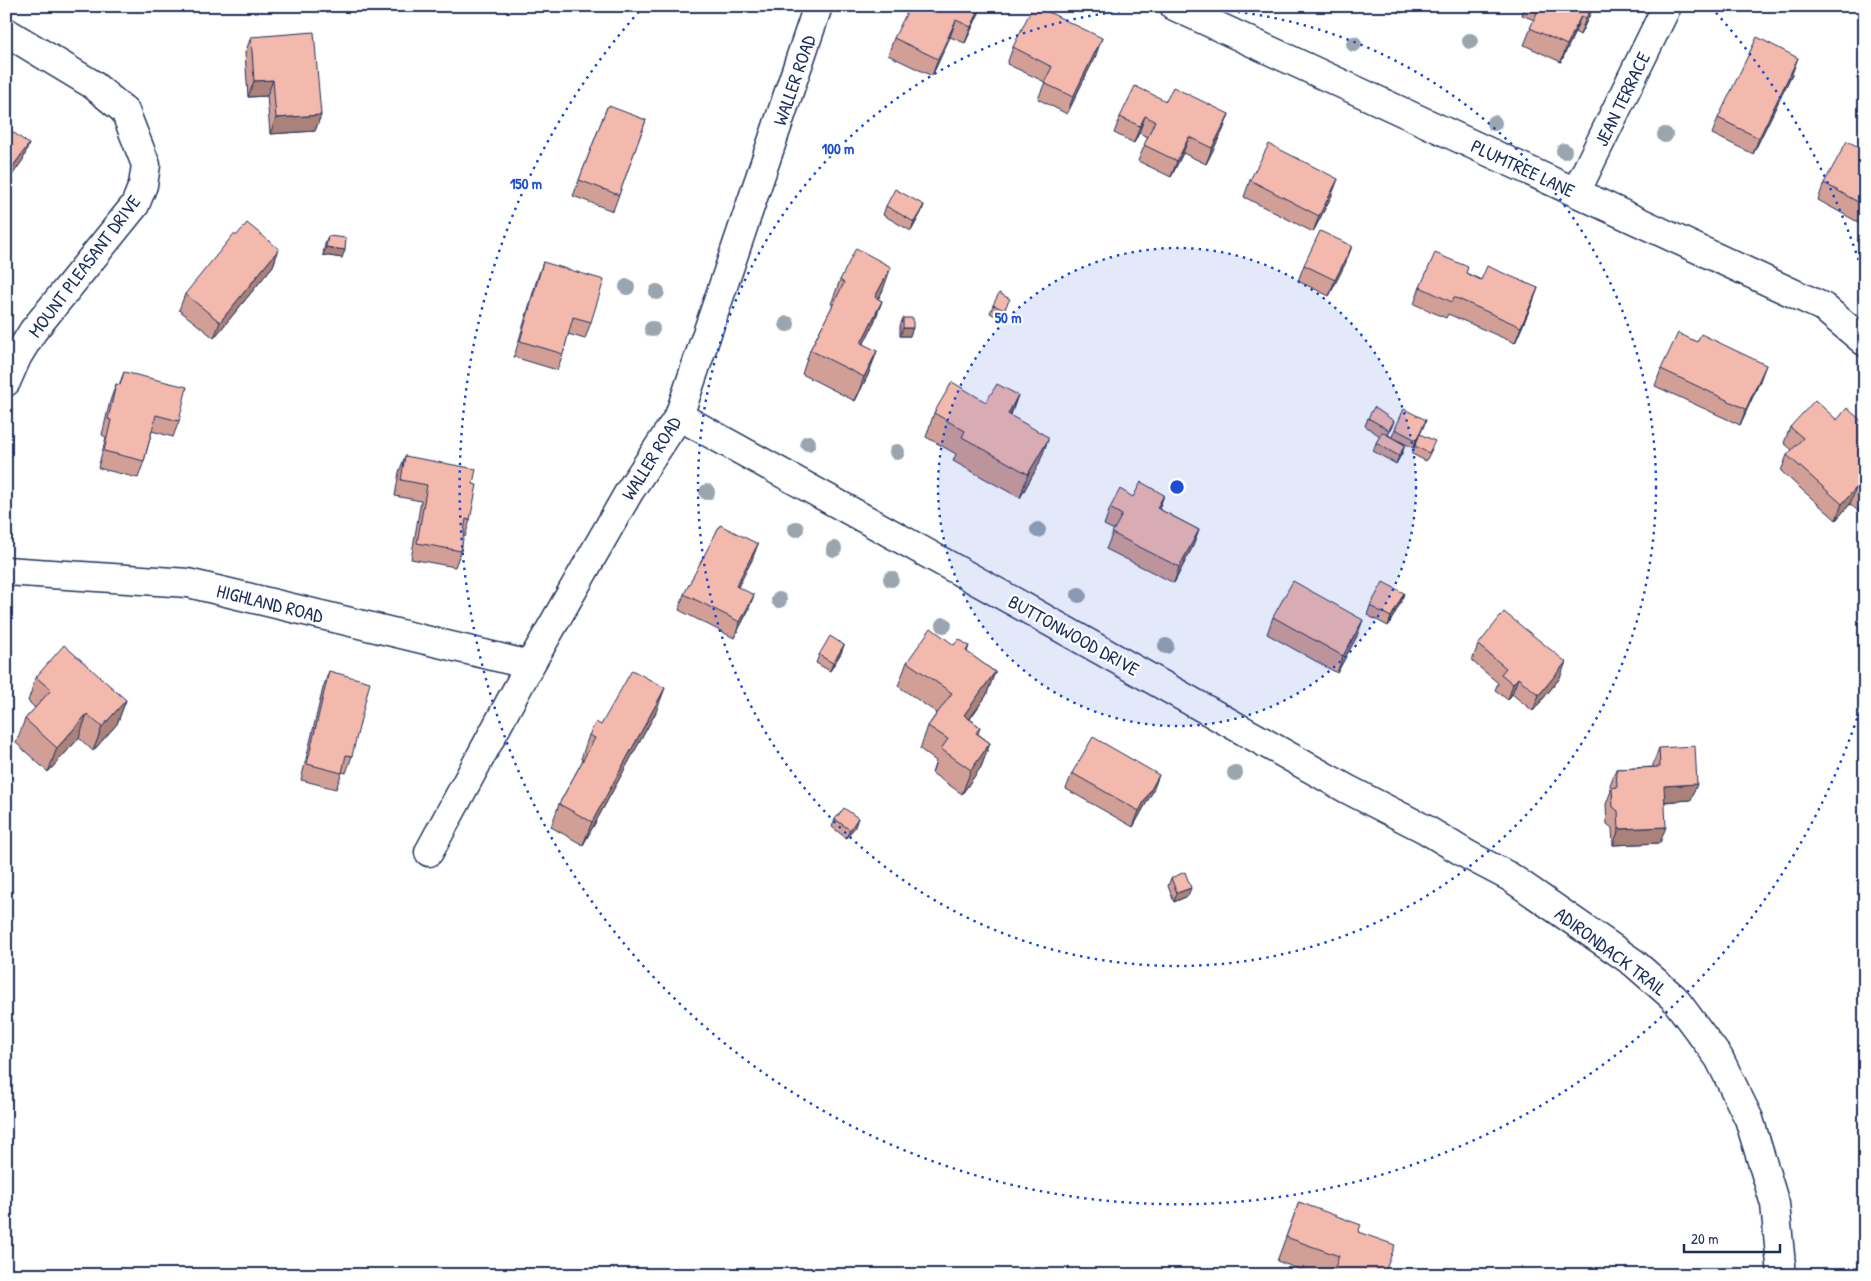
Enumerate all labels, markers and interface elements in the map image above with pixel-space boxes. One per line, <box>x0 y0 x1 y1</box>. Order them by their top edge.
street label: WALLER ROAD <box>766 31 822 129</box>
street label: JEAN TERRACE <box>1588 47 1656 150</box>
street label: PLUMTREE LANE <box>1467 133 1580 204</box>
text: 100 m <box>822 138 854 159</box>
text: 150 m <box>510 173 542 194</box>
street label: MOUNT PLEASANT DRIVE <box>22 189 147 343</box>
text: 50 m <box>995 307 1021 328</box>
street label: WALLER ROAD <box>615 411 687 505</box>
centre of rings <box>1168 478 1186 496</box>
street label: HIGHLAND ROAD <box>214 577 326 629</box>
street label: BUTTONWOOD DRIVE <box>1004 588 1145 682</box>
street label: ADIRONDACK TRAIL <box>1550 900 1672 1002</box>
scale bar <box>1684 1221 1780 1253</box>
text: 20 m <box>1691 1228 1718 1249</box>

